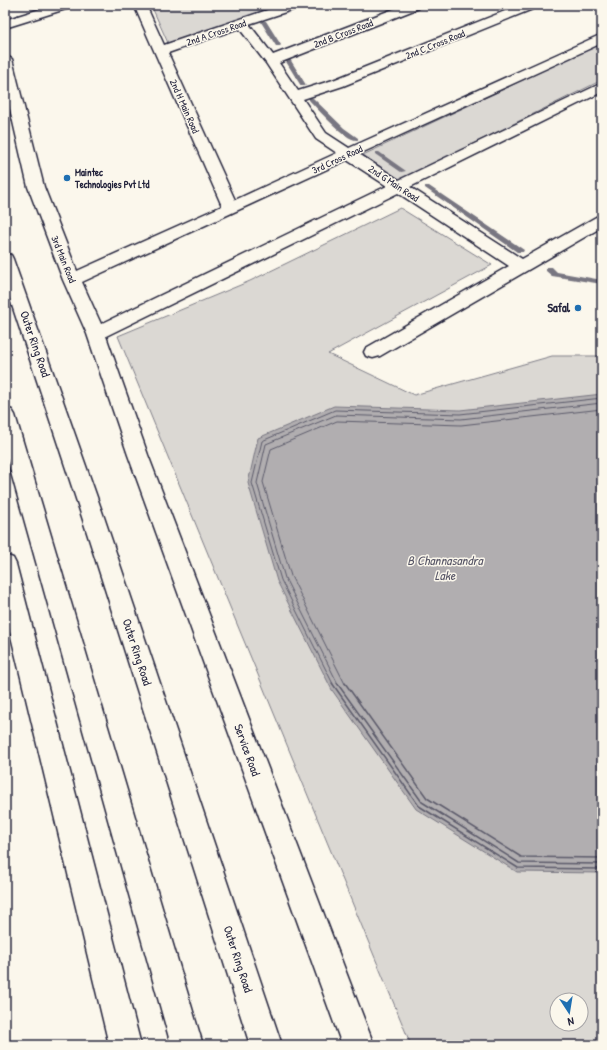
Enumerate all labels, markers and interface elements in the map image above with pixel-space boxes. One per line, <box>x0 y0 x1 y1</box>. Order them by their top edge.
street label: 2nd A Cross Road <box>185 16 248 49</box>
street label: 2nd B Cross Road <box>312 16 375 51</box>
street label: 2nd C Cross Road <box>404 27 467 62</box>
street label: 2nd H Main Road <box>167 77 202 135</box>
street label: 3rd Cross Road <box>310 142 365 177</box>
street label: 2nd G Main Road <box>366 162 422 205</box>
place label: Maintec Technologies Pvt Ltd <box>74 166 150 192</box>
marker: Maintec Technologies Pvt Ltd <box>62 173 72 183</box>
street label: 3rd Main Road <box>48 234 79 285</box>
place label: Safal <box>548 299 571 316</box>
marker: Safal <box>573 303 583 313</box>
street label: Outer Ring Road <box>16 308 55 380</box>
water label: B Channasandra Lake <box>407 551 485 584</box>
street label: Outer Ring Road <box>119 616 156 688</box>
street label: Service Road <box>230 721 265 779</box>
street label: Outer Ring Road <box>220 923 257 995</box>
north arrow <box>549 992 589 1032</box>
text: N <box>567 1014 575 1029</box>

